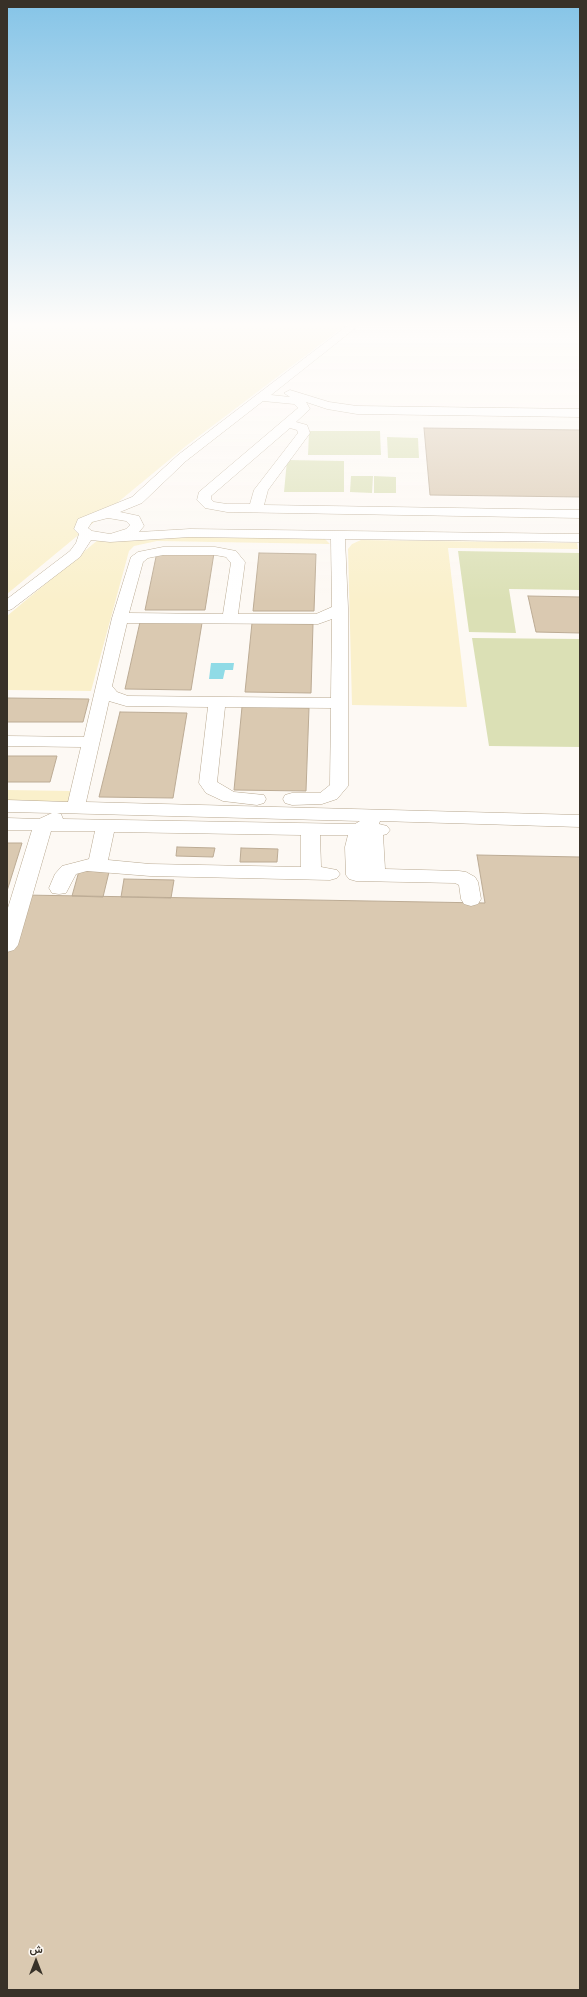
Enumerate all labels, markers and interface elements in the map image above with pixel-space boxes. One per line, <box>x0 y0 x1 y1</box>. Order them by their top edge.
north arrow <box>16 1941 56 1981</box>
text: ش <box>29 1942 43 1956</box>

